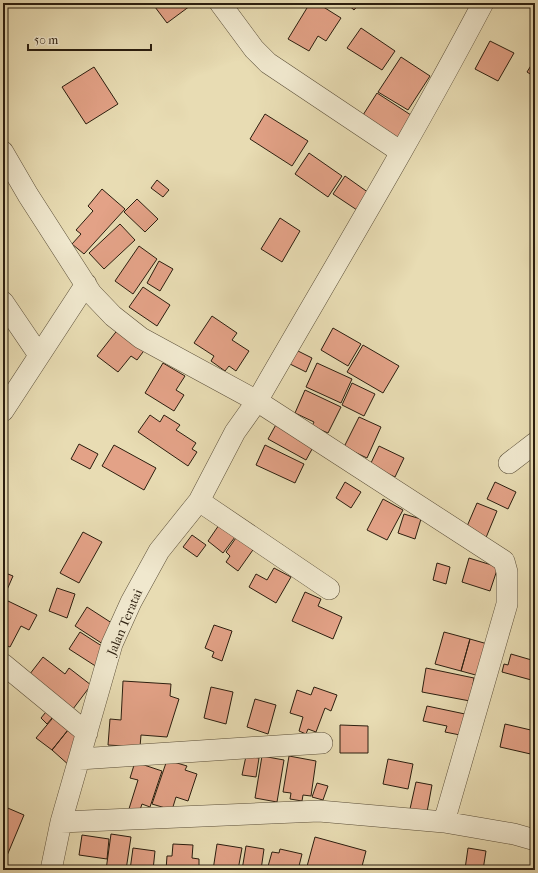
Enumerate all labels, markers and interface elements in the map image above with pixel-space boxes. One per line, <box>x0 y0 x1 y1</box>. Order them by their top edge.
scale bar <box>28 26 151 52</box>
text: 50 m <box>34 33 58 47</box>
street label: Jalan Teratai <box>103 587 145 659</box>

